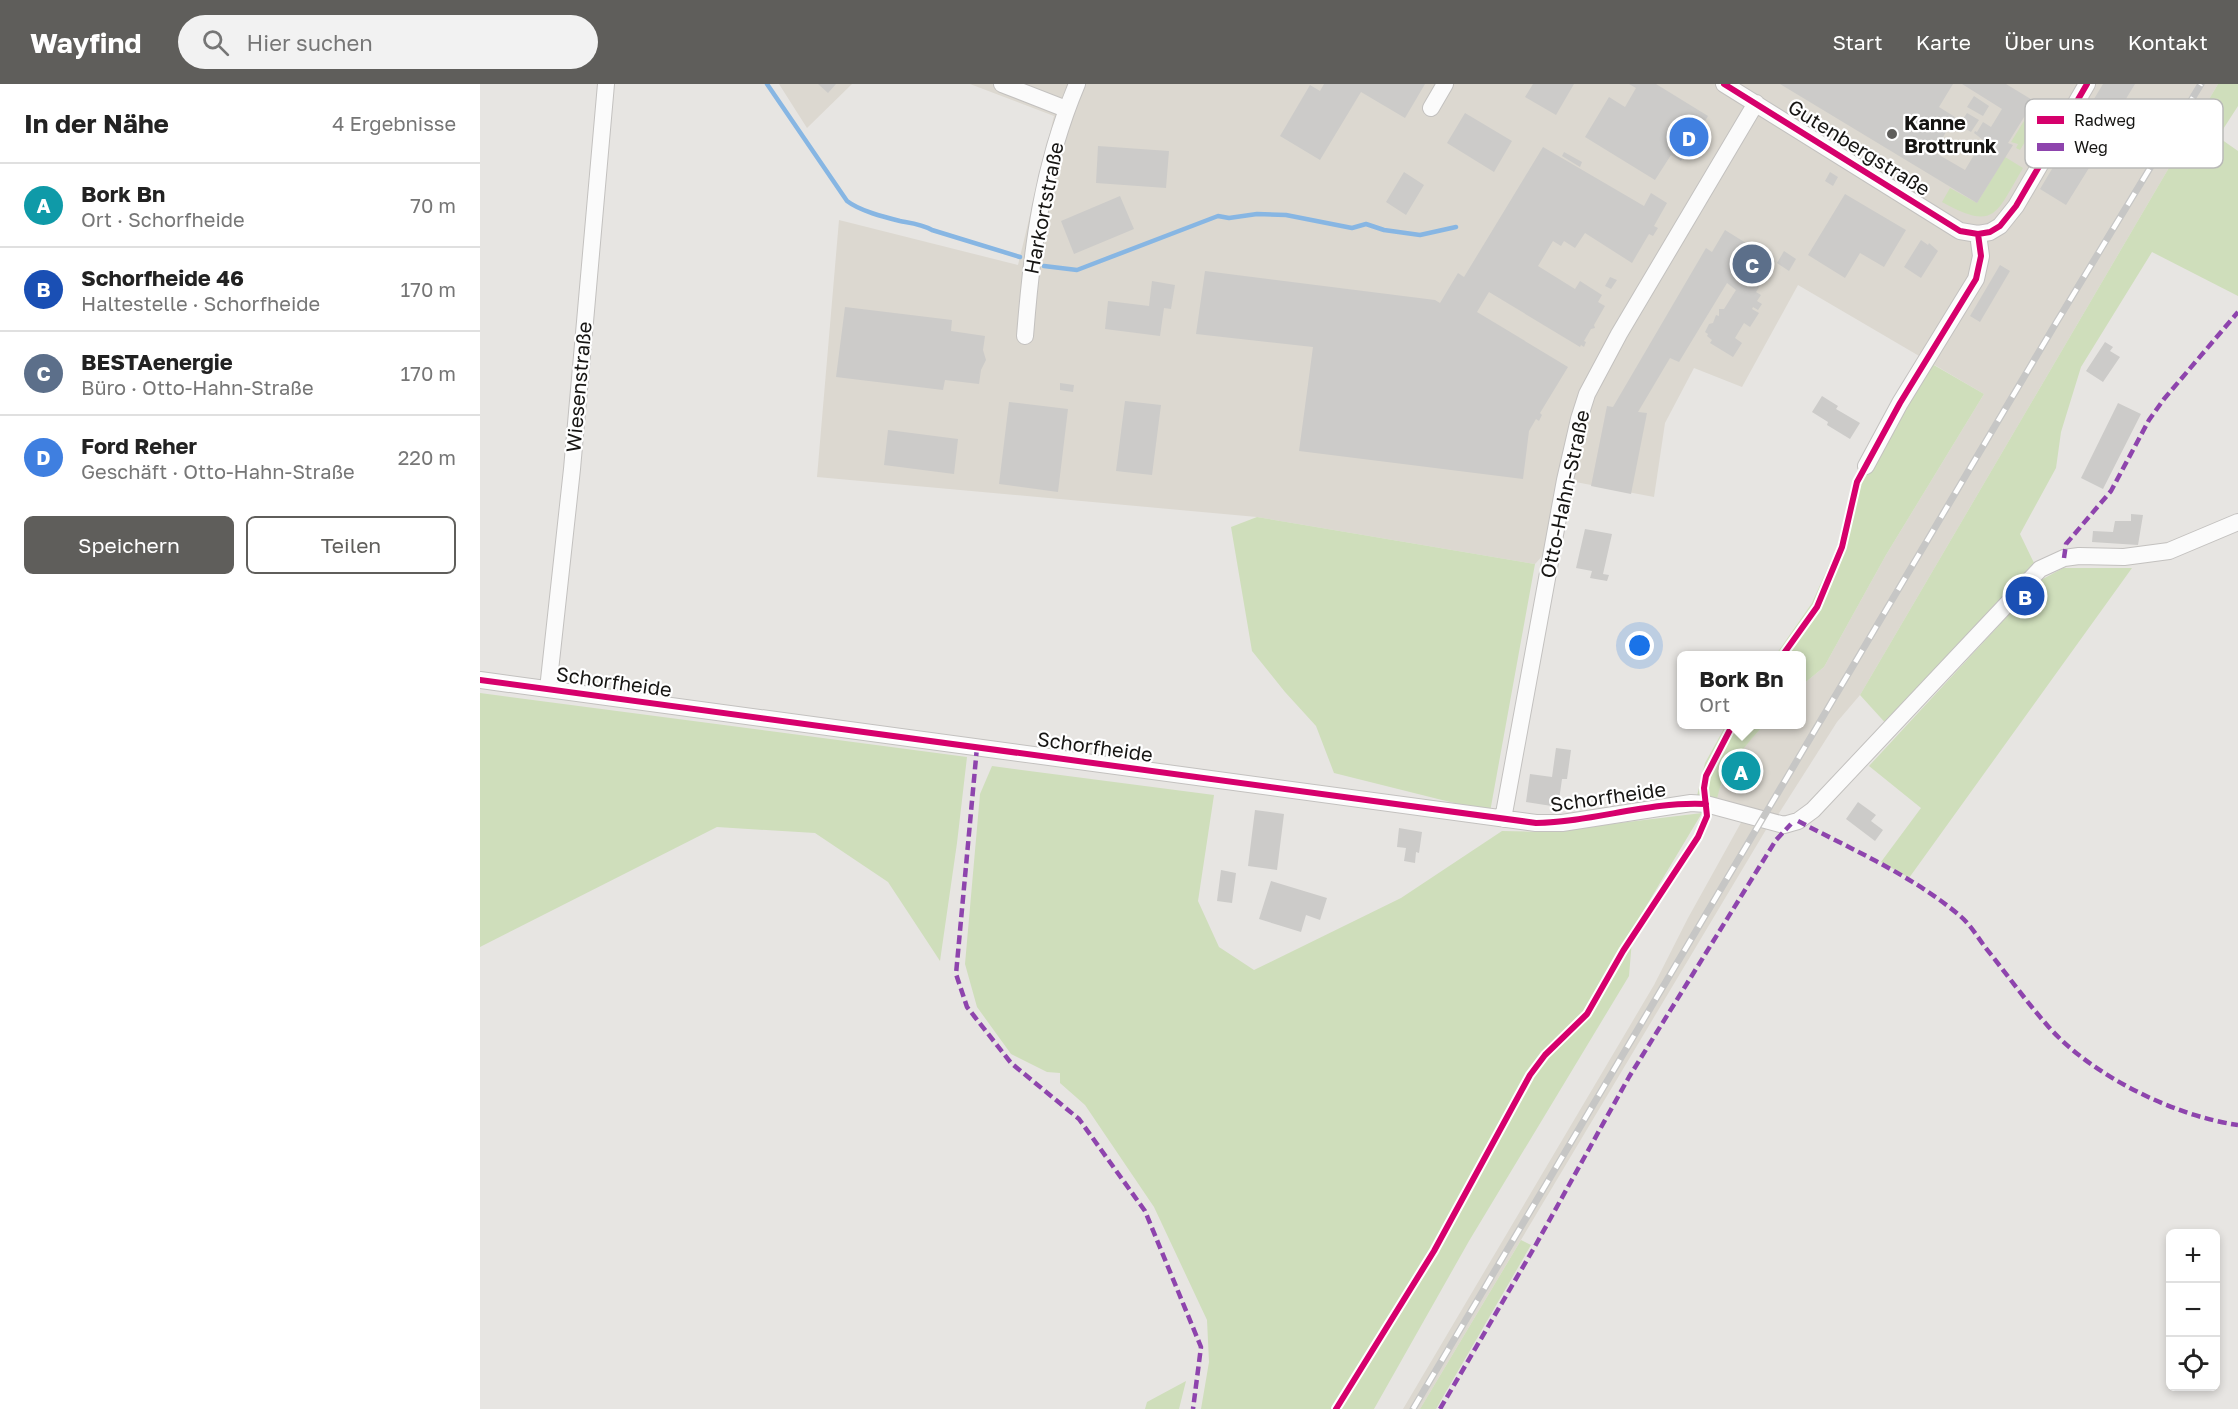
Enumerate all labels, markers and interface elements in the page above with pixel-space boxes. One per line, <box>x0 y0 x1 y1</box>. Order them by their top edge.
search box <box>178 15 598 69</box>
text: Wayfind <box>30 26 142 59</box>
icon: search <box>199 26 232 59</box>
text: Hier suchen <box>247 29 373 56</box>
text: Start <box>1832 29 1883 55</box>
text: Karte <box>1916 29 1971 55</box>
text: Über uns <box>2004 29 2095 55</box>
text: Kontakt <box>2128 29 2208 55</box>
street label: Gutenbergstraße <box>1784 94 1935 200</box>
legend <box>2025 99 2223 168</box>
text: In der Nähe <box>24 108 169 139</box>
place label: Kanne Brottrunk <box>1904 110 1997 157</box>
text: Radweg <box>2074 110 2136 130</box>
text: 4 Ergebnisse <box>332 111 456 135</box>
pin: D <box>1670 115 1708 160</box>
marker: Kanne Brottrunk <box>1885 127 1899 141</box>
text: Weg <box>2074 137 2108 157</box>
street label: Harkortstraße <box>1018 140 1068 276</box>
text: Bork Bn <box>81 180 165 207</box>
text: A <box>36 193 51 217</box>
text: 70 m <box>410 193 456 217</box>
text: Ort · Schorfheide <box>81 207 245 231</box>
pin: C <box>1732 242 1772 286</box>
text: Schorfheide 46 <box>81 264 244 291</box>
text: B <box>36 277 51 301</box>
text: 170 m <box>401 277 456 301</box>
text: Haltestelle · Schorfheide <box>81 291 320 315</box>
street label: Wiesenstraße <box>560 320 596 453</box>
text: BESTAenergie <box>81 348 233 375</box>
text: C <box>36 361 51 385</box>
text: 170 m <box>401 361 456 385</box>
text: Büro · Otto-Hahn-Straße <box>81 375 314 399</box>
street label: Otto-Hahn-Straße <box>1534 407 1594 580</box>
text: Ford Reher <box>81 432 197 459</box>
text: D <box>36 445 51 469</box>
text: 220 m <box>398 445 456 469</box>
text: Geschäft · Otto-Hahn-Straße <box>81 459 355 483</box>
button: Speichern <box>24 516 234 574</box>
button: Teilen <box>246 516 456 574</box>
pin: B <box>2006 574 2044 618</box>
your location <box>1625 631 1654 660</box>
popup <box>1677 651 1806 729</box>
street label: Schorfheide <box>555 661 674 701</box>
text: Bork Bn <box>1699 665 1784 692</box>
text: Ort <box>1699 692 1730 716</box>
street label: Schorfheide <box>1036 726 1155 766</box>
pin: A <box>1722 748 1760 794</box>
street label: Schorfheide <box>1548 776 1667 816</box>
map controls <box>2166 1229 2220 1391</box>
button: + <box>2166 1229 2220 1283</box>
button: − <box>2166 1283 2220 1337</box>
button: locate <box>2166 1337 2220 1391</box>

